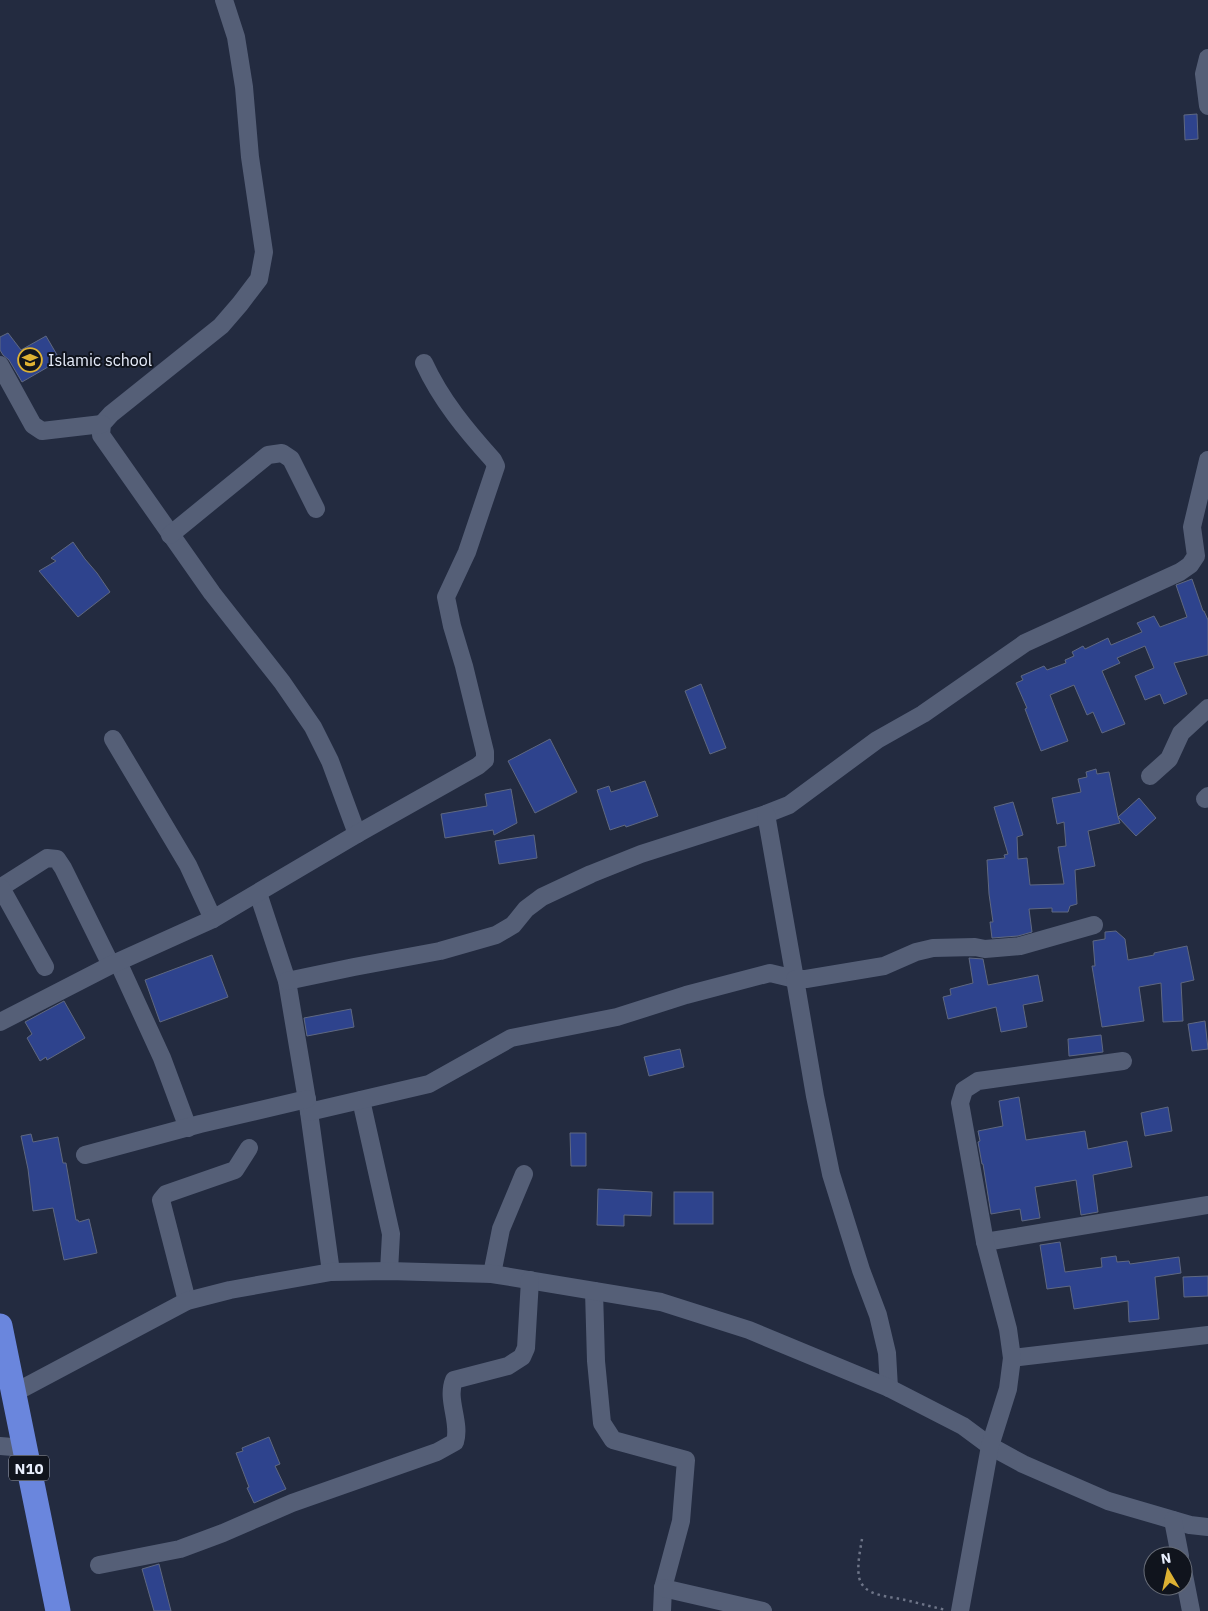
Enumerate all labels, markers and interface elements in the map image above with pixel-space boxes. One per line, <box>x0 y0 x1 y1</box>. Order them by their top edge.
school or university icon: Islamic school <box>17 347 43 373</box>
place label: Islamic school <box>48 350 152 370</box>
road number: N10 <box>9 1456 49 1480</box>
north arrow <box>1143 1546 1193 1596</box>
text: N <box>1160 1548 1172 1568</box>

